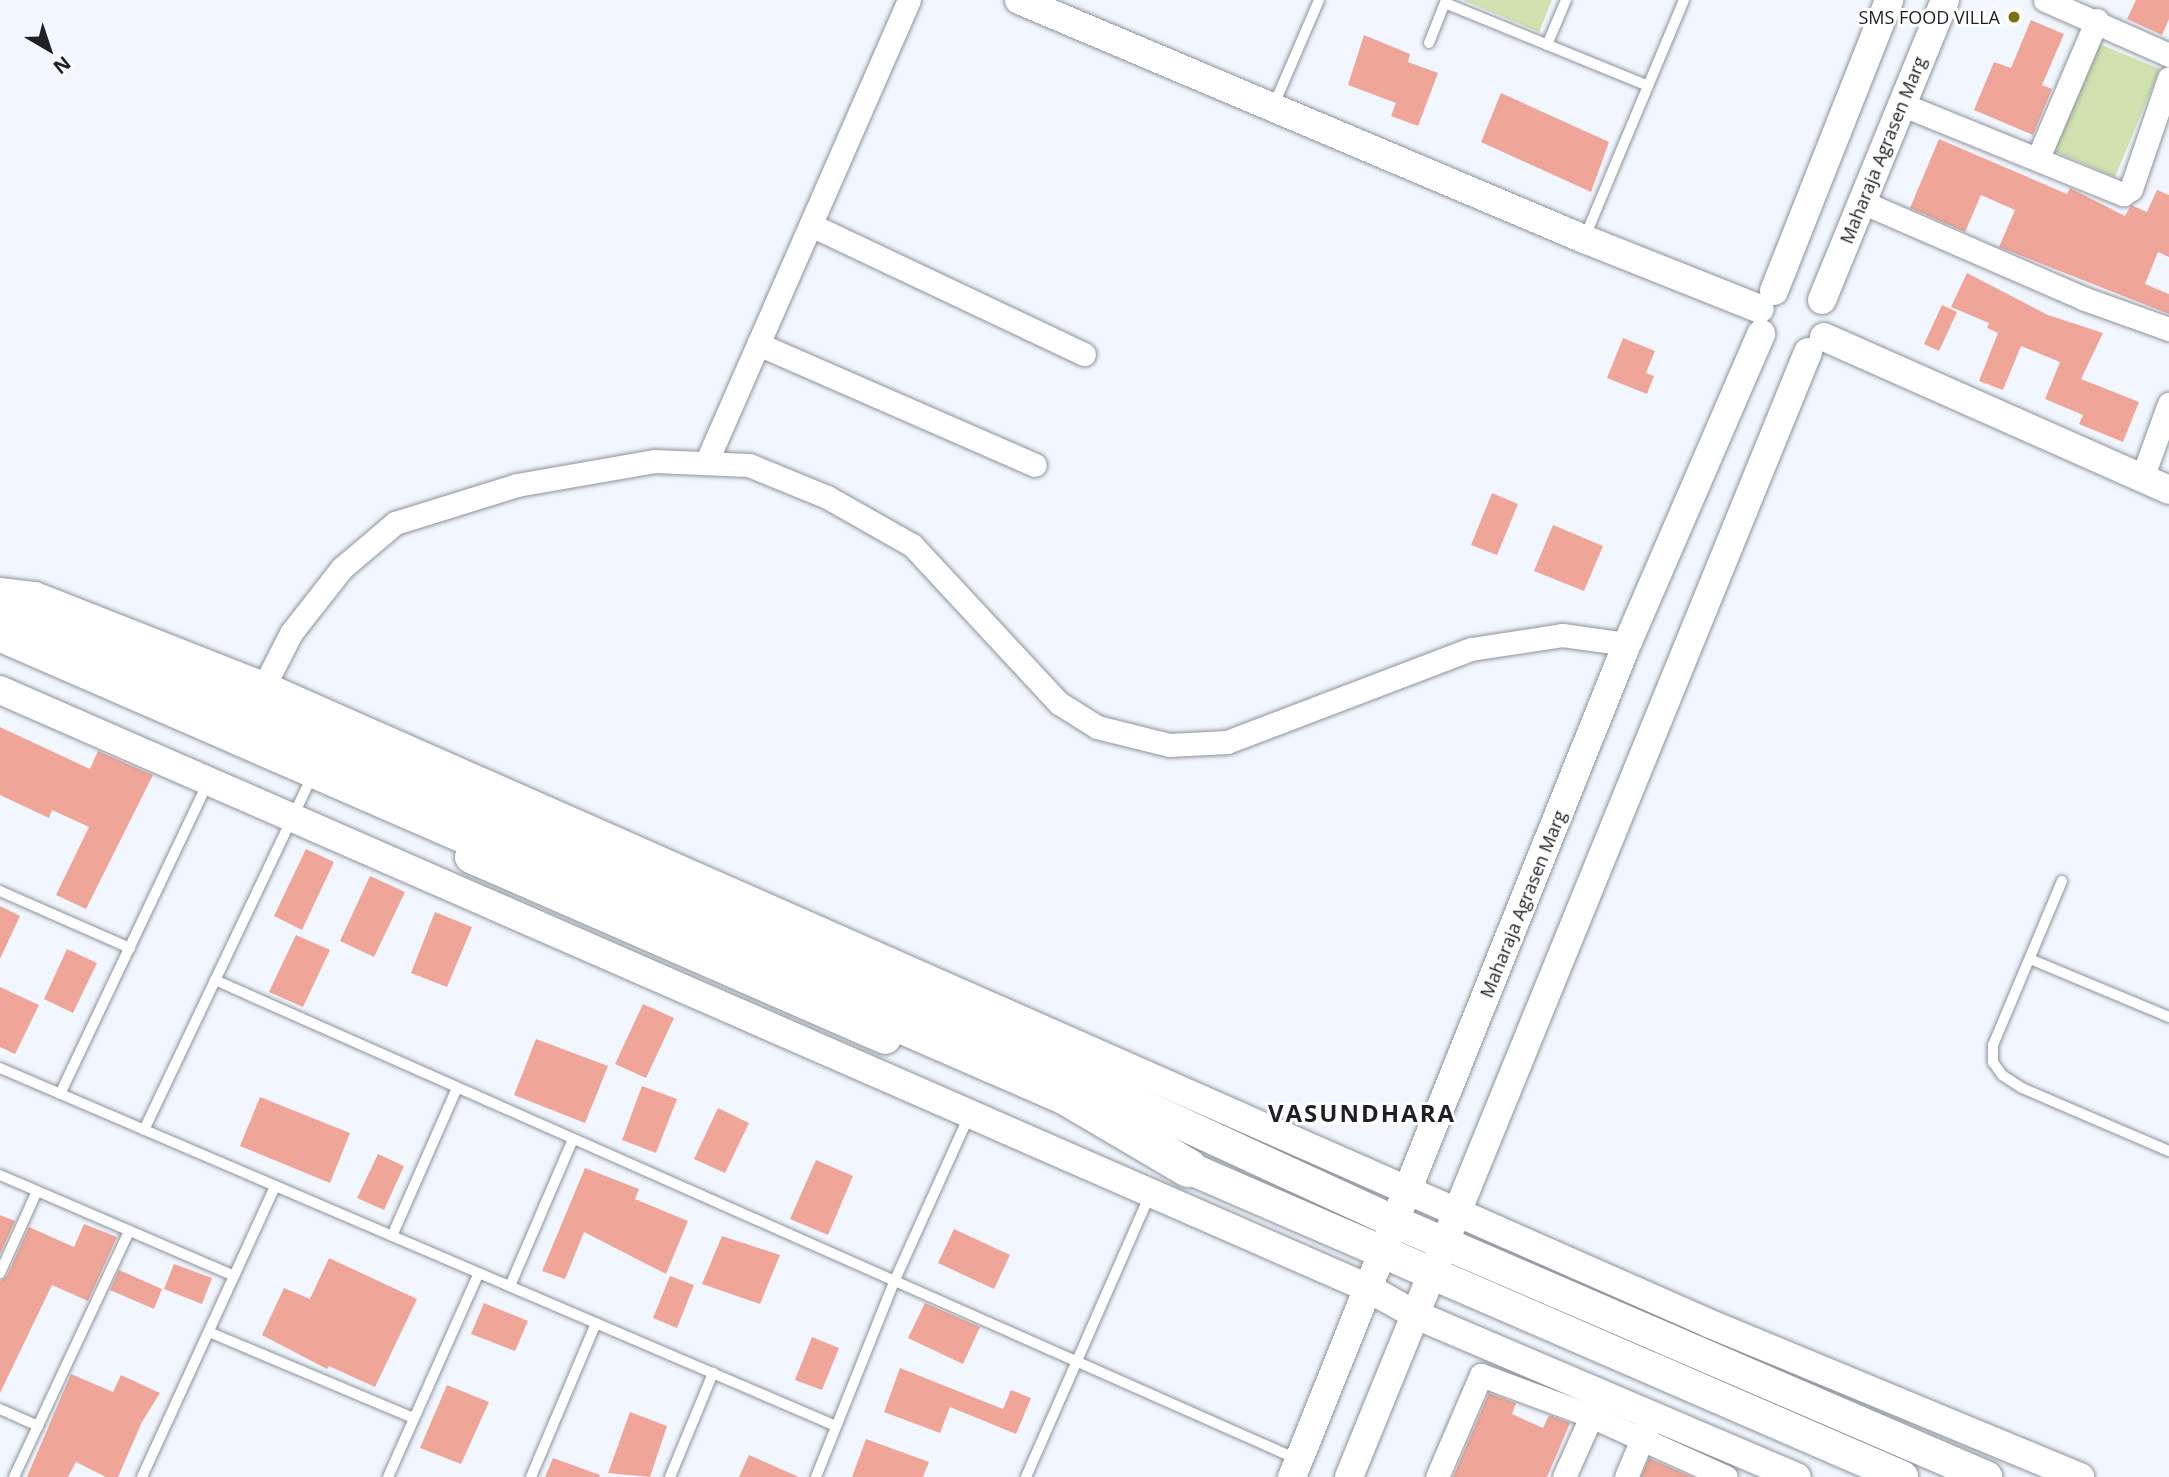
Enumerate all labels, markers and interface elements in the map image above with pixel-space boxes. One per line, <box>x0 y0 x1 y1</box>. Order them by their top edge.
place label: SMS FOOD VILLA <box>1858 6 2000 28</box>
marker: SMS FOOD VILLA <box>2006 9 2022 25</box>
north arrow <box>14 14 84 84</box>
text: N <box>48 50 76 80</box>
street label: Maharaja Agrasen Marg <box>1836 53 1930 247</box>
street label: Maharaja Agrasen Marg <box>1476 807 1570 1001</box>
district label: VASUNDHARA <box>1269 1099 1455 1127</box>

